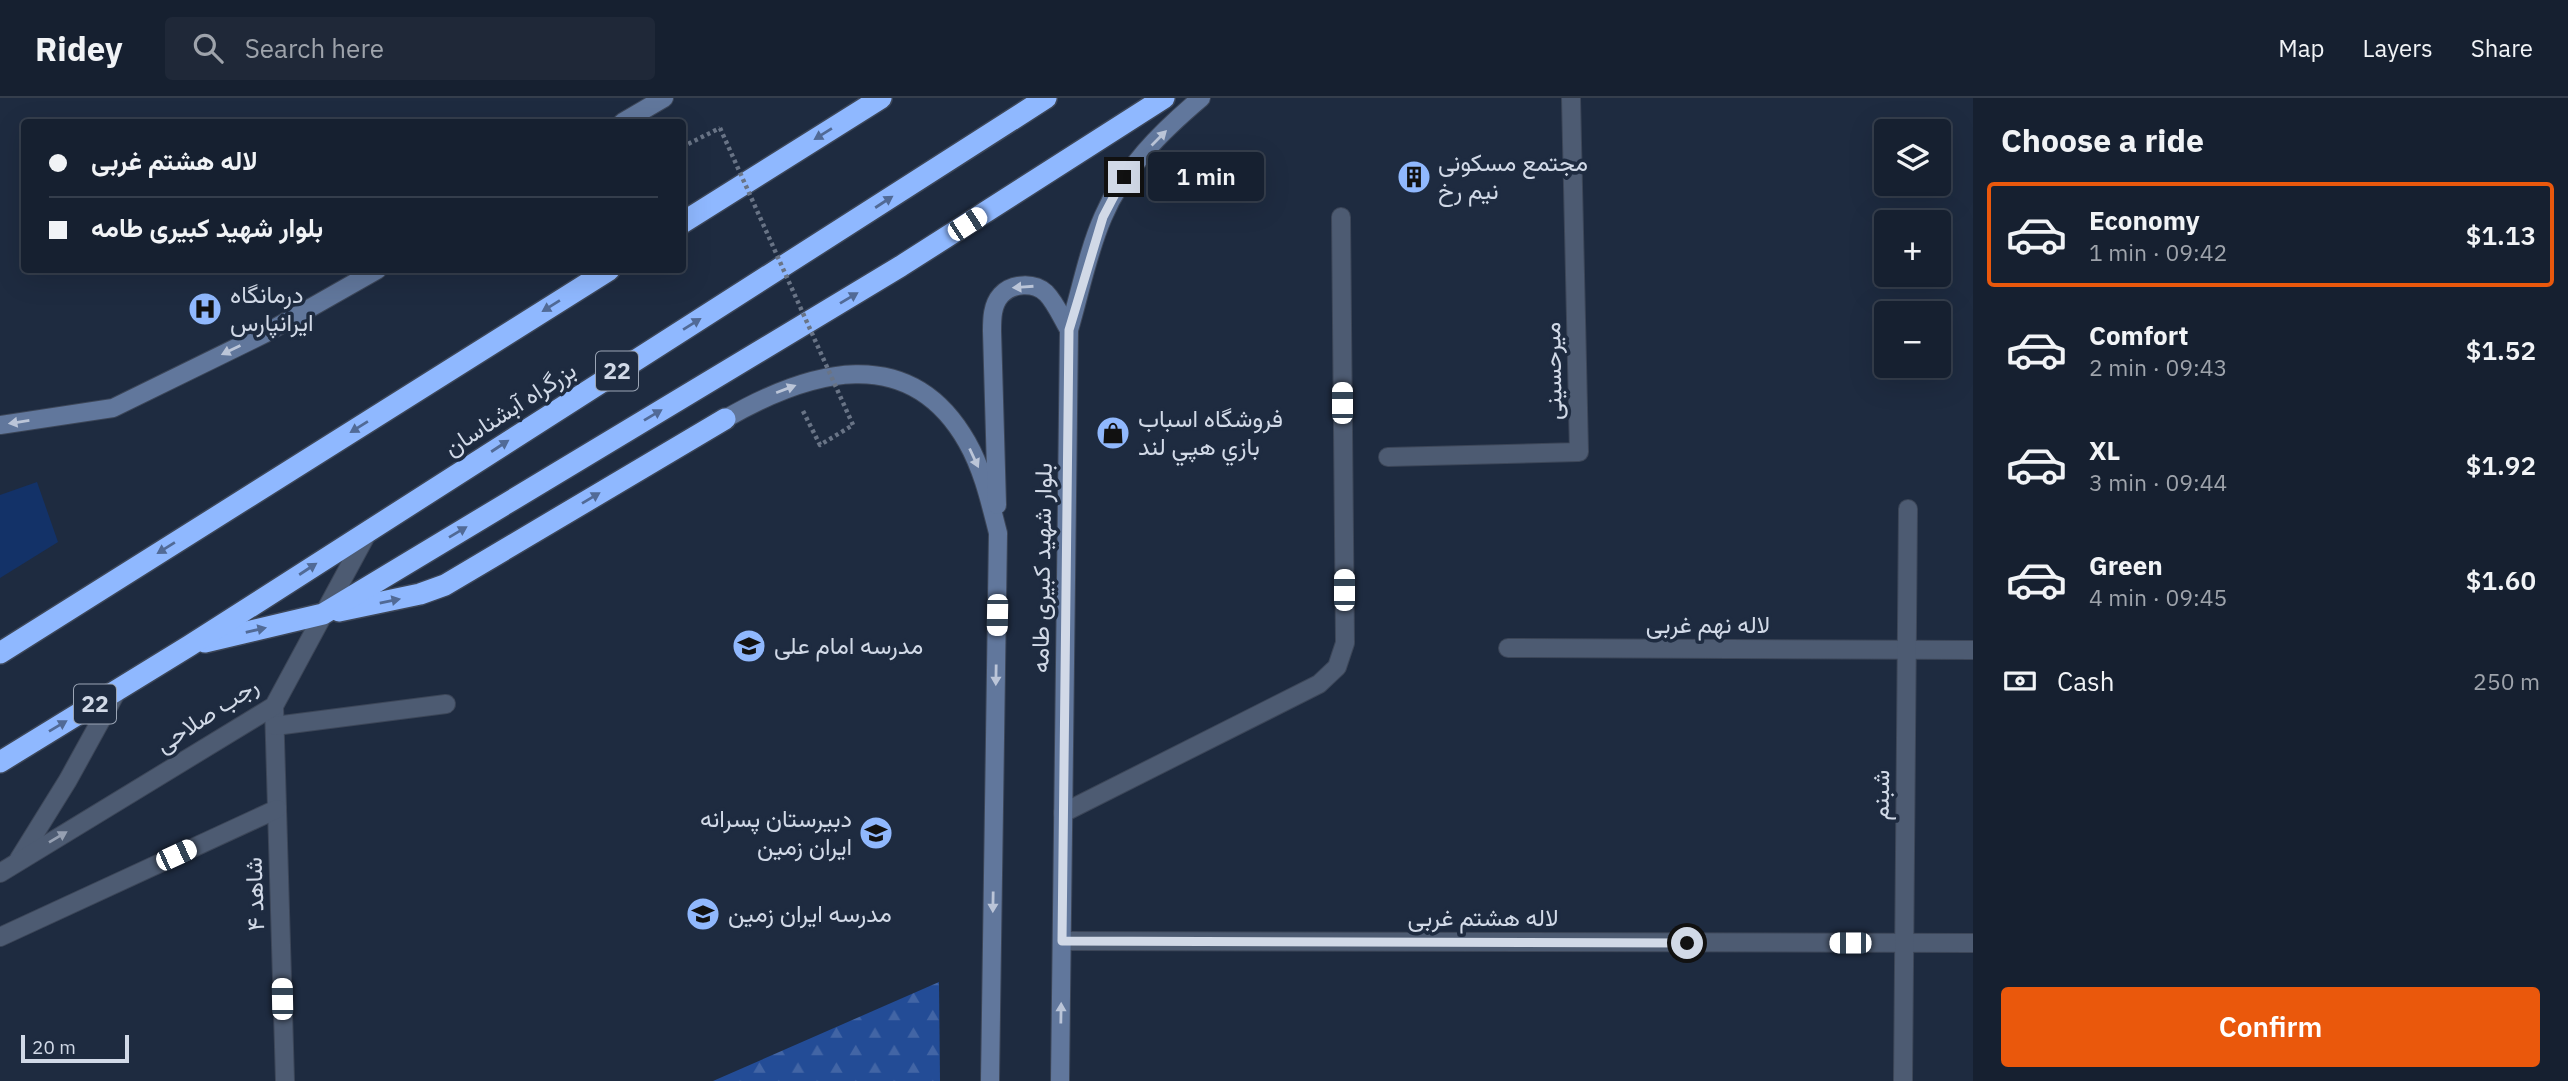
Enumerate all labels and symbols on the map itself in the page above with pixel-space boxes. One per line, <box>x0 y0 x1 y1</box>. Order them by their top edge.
one-way arrow <box>814 128 833 141</box>
one-way arrow <box>1150 129 1167 146</box>
place label: مجتمع مسکونی نیم رخ <box>1438 146 1588 207</box>
callout: 1 min <box>1148 153 1264 202</box>
building icon: مجتمع مسکونی نیم رخ <box>1395 158 1433 196</box>
route end <box>1108 161 1140 193</box>
one-way arrow <box>874 196 894 209</box>
car <box>944 204 991 244</box>
place label: درمانگاه ایرانپارس <box>230 278 314 339</box>
one-way arrow <box>1012 282 1034 293</box>
hospital icon: درمانگاه ایرانپارس <box>186 290 224 328</box>
one-way arrow <box>839 292 858 305</box>
one-way arrow <box>541 299 561 312</box>
one-way arrow <box>682 318 702 331</box>
street label: میرحسینی <box>1535 322 1569 421</box>
one-way arrow <box>221 344 241 355</box>
road number: 22 <box>596 352 638 390</box>
street label: بزرگراه آبشناسان <box>437 354 582 463</box>
car <box>1332 382 1353 424</box>
one-way arrow <box>776 383 797 394</box>
place label: فروشگاه اسباب بازي هپي لند <box>1138 402 1283 466</box>
one-way arrow <box>644 409 663 421</box>
shop icon: فروشگاه اسباب بازي هپي لند <box>1094 414 1132 452</box>
one-way arrow <box>8 417 30 428</box>
one-way arrow <box>349 421 368 434</box>
one-way arrow <box>490 440 510 453</box>
one-way arrow <box>969 448 980 468</box>
street label: بلوار شهید کبیری طامه <box>1023 463 1059 673</box>
one-way arrow <box>582 492 601 504</box>
one-way arrow <box>449 526 468 538</box>
one-way arrow <box>156 542 176 555</box>
one-way arrow <box>299 563 318 576</box>
car <box>1334 569 1355 611</box>
car <box>987 594 1008 636</box>
one-way arrow <box>379 595 401 606</box>
street label: لاله نهم غربی <box>1646 608 1770 641</box>
one-way arrow <box>245 624 267 635</box>
school or university icon: مدرسه امام علی <box>730 627 768 665</box>
place label: مدرسه امام علی <box>774 629 923 662</box>
one-way arrow <box>990 664 1002 686</box>
street label: رجب صلاحی <box>149 669 264 759</box>
road number: 22 <box>74 684 116 724</box>
one-way arrow <box>49 720 68 733</box>
street label: شبنم <box>1864 769 1897 821</box>
place label: دبیرستان پسرانه ایران زمین <box>700 802 852 862</box>
school or university icon: دبیرستان پسرانه ایران زمین <box>857 814 895 852</box>
one-way arrow <box>49 831 68 843</box>
car <box>153 837 200 873</box>
street label: شاهد ۴ <box>237 856 271 932</box>
one-way arrow <box>987 891 999 913</box>
school or university icon: مدرسه ایران زمین <box>684 895 722 933</box>
place label: مدرسه ایران زمین <box>728 897 892 929</box>
street label: لاله هشتم غربی <box>1407 901 1559 934</box>
route start <box>1671 927 1703 959</box>
car <box>1830 933 1872 954</box>
car <box>272 978 293 1020</box>
one-way arrow <box>1055 1002 1067 1024</box>
scale bar <box>21 1032 130 1064</box>

